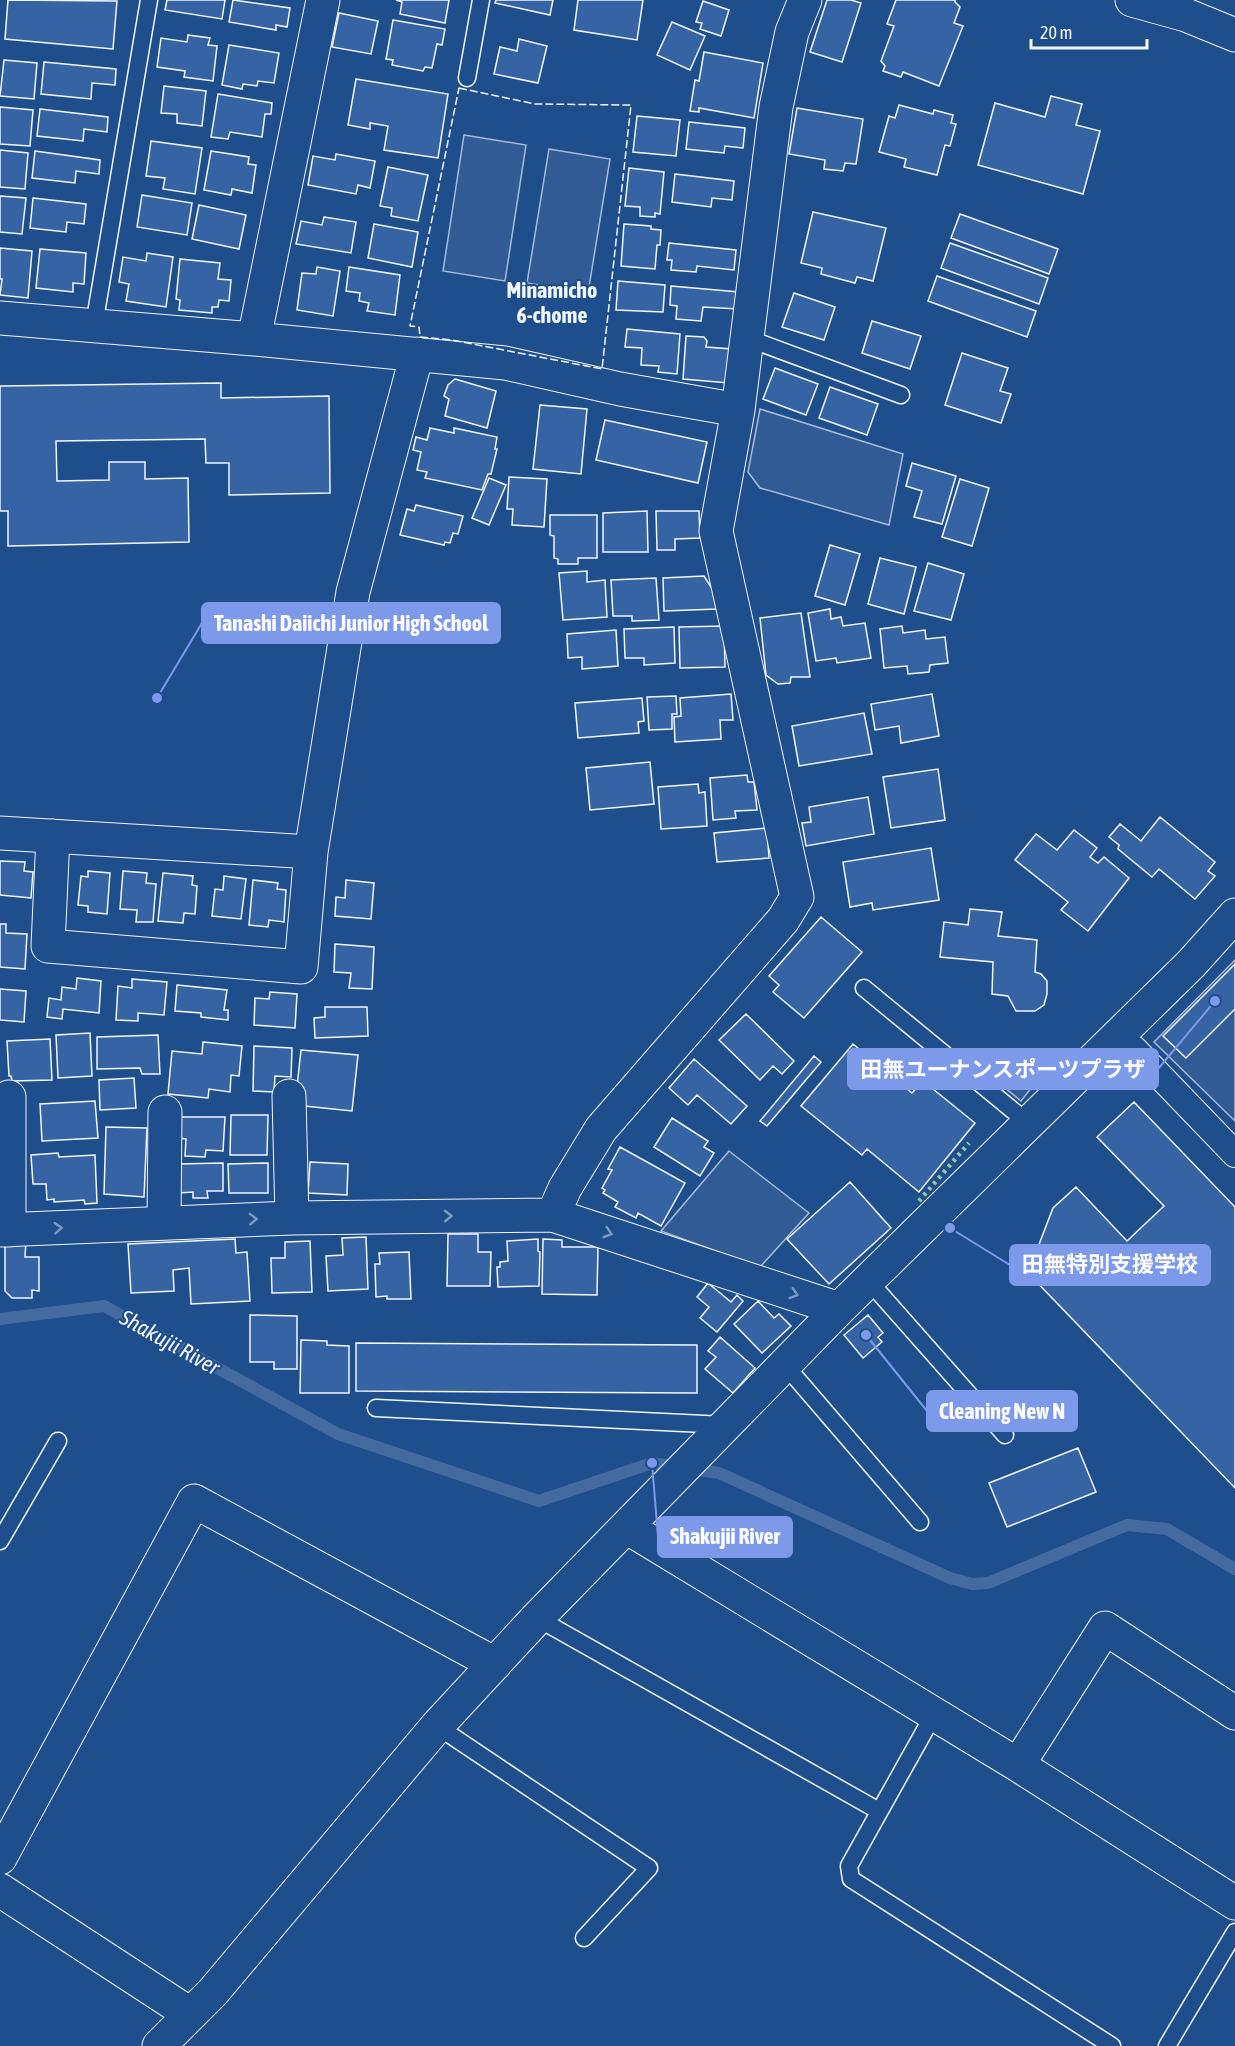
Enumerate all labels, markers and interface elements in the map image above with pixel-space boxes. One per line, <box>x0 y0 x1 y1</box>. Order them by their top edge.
scale bar <box>1031 12 1146 50</box>
text: 20 m <box>1040 22 1072 43</box>
district label: Minamicho 6-chome <box>507 277 597 328</box>
callout: Tanashi Daiichi Junior High School <box>202 603 500 643</box>
text: Tanashi Daiichi Junior High School <box>214 610 489 636</box>
callout: 田無ユーナンスポーツプラザ <box>848 1049 1158 1089</box>
text: 田無ユーナンスポーツプラザ <box>860 1056 1146 1082</box>
one-way arrow <box>444 1210 453 1222</box>
one-way arrow <box>249 1213 258 1226</box>
one-way arrow <box>54 1221 63 1234</box>
one-way arrow <box>602 1226 613 1238</box>
callout: 田無特別支援学校 <box>1010 1245 1210 1285</box>
text: 田無特別支援学校 <box>1022 1251 1198 1277</box>
one-way arrow <box>788 1286 799 1299</box>
water label: Shakujii River <box>115 1303 226 1381</box>
callout: Cleaning New N <box>927 1391 1077 1431</box>
text: Cleaning New N <box>939 1398 1065 1424</box>
callout: Shakujii River <box>658 1517 792 1557</box>
text: Shakujii River <box>670 1523 781 1549</box>

